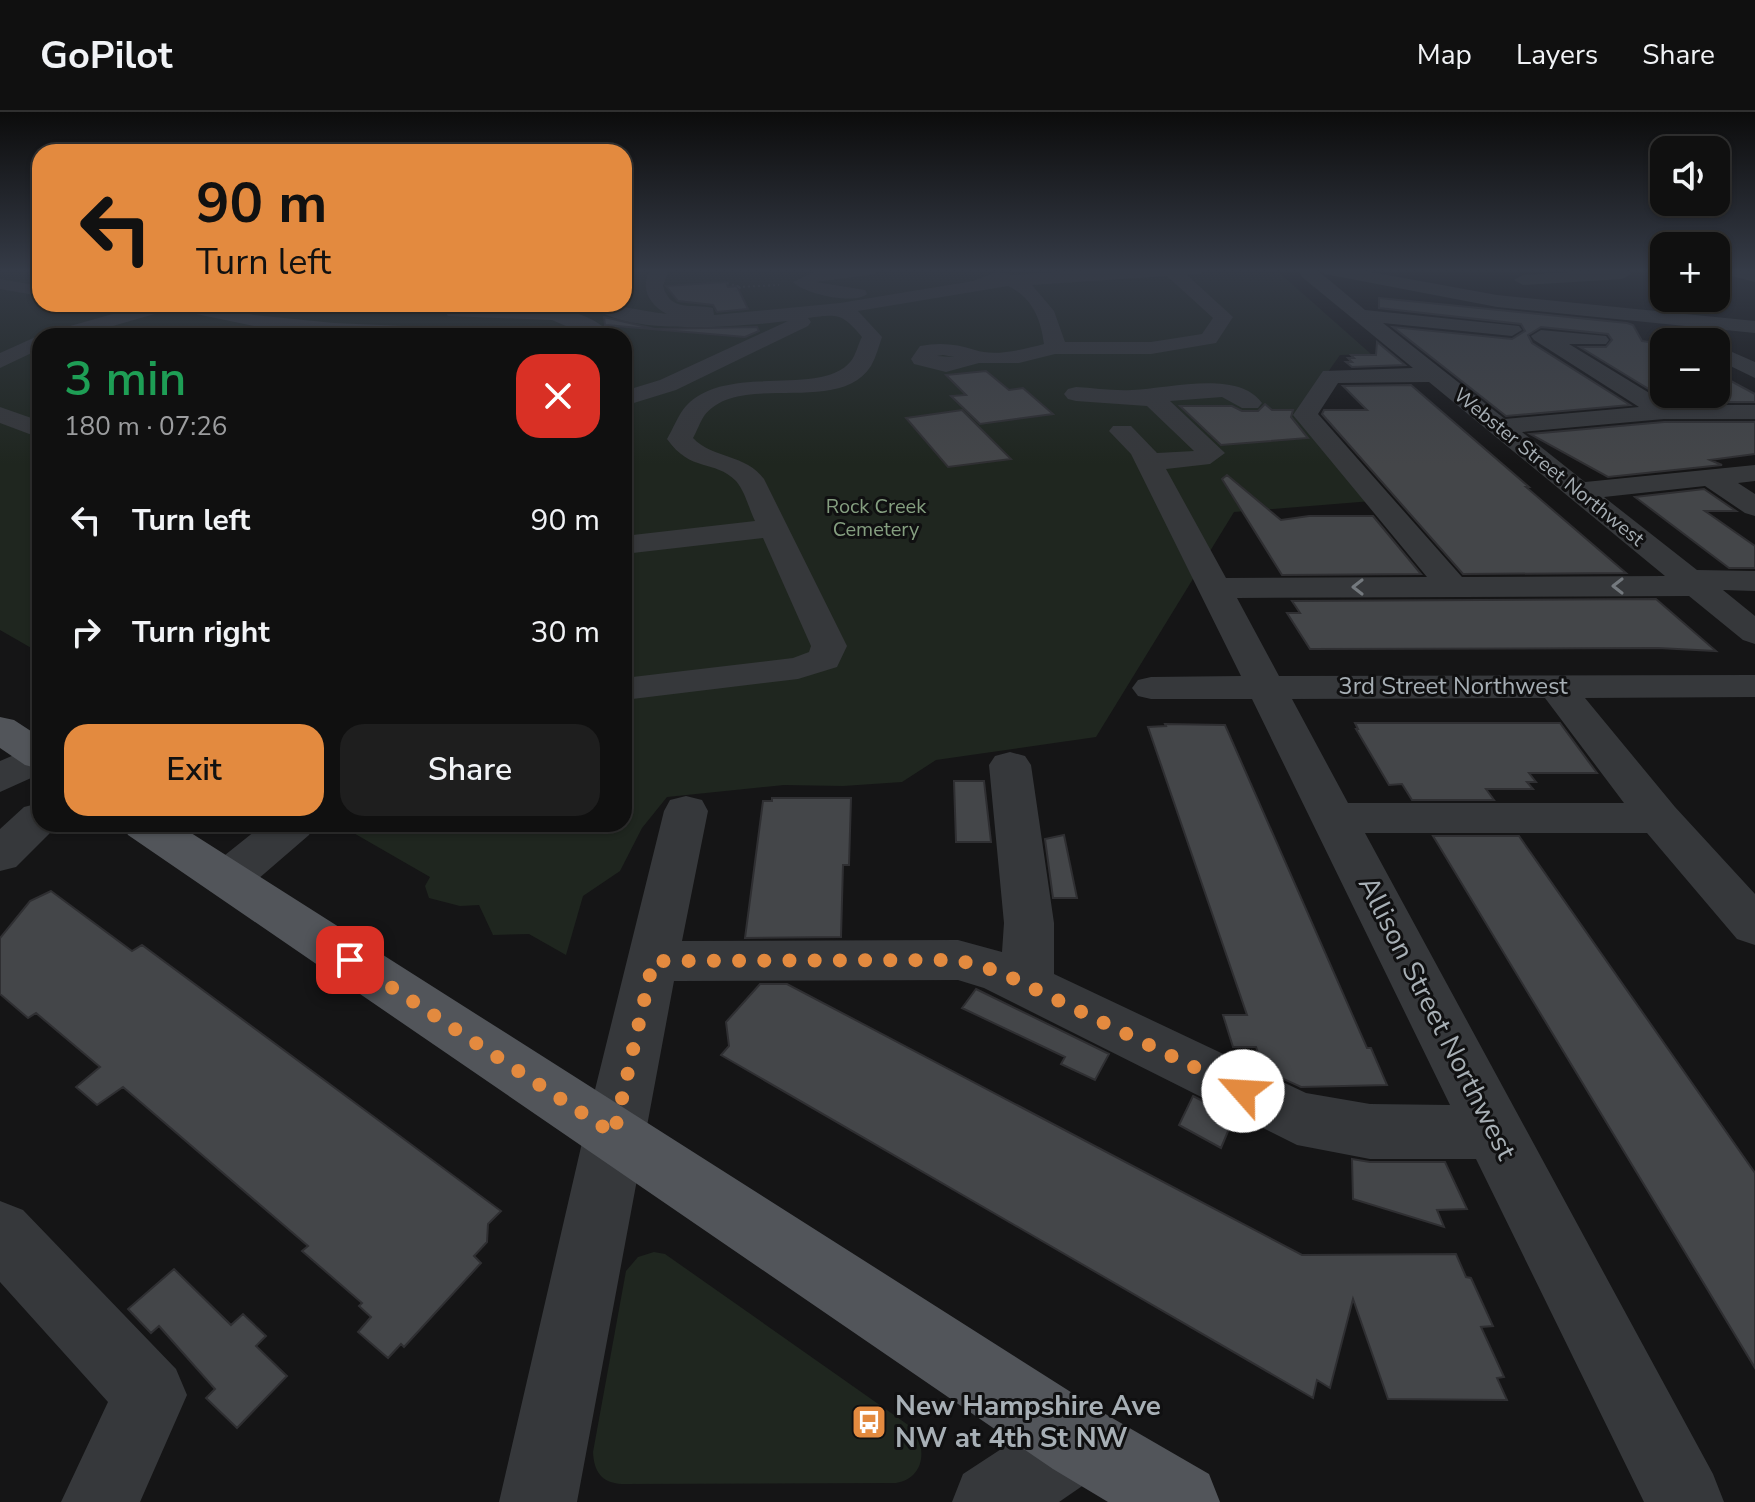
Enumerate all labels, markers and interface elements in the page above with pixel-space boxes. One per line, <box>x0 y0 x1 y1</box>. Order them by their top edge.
text: GoPilot <box>40 30 173 81</box>
text: Map <box>1417 36 1472 74</box>
text: Layers <box>1516 36 1598 74</box>
text: Share <box>1642 36 1715 74</box>
map controls <box>1650 136 1730 408</box>
button: sound <box>1650 136 1730 216</box>
text: 90 m <box>196 165 327 242</box>
icon: left <box>64 176 168 280</box>
button: + <box>1650 232 1730 312</box>
text: Turn left <box>196 238 331 287</box>
button: − <box>1650 328 1730 408</box>
text: 3 min <box>64 346 186 412</box>
button: close <box>516 354 600 438</box>
street label: Webster Street Northwest <box>1448 382 1651 553</box>
text: 180 m · 07:26 <box>64 409 227 444</box>
park label: Rock Creek Cemetery <box>826 493 927 543</box>
icon: left <box>64 498 108 542</box>
text: Turn left <box>132 500 250 541</box>
text: 90 m <box>531 500 600 541</box>
one-way arrow <box>1611 577 1624 595</box>
one-way arrow <box>1351 578 1364 596</box>
icon: right <box>64 610 108 654</box>
text: Turn right <box>132 612 270 653</box>
text: 30 m <box>531 612 600 653</box>
street label: 3rd Street Northwest <box>1338 670 1568 702</box>
button: Exit <box>64 724 324 816</box>
button: Share <box>340 724 600 816</box>
street label: Allison Street Northwest <box>1349 870 1525 1166</box>
pin <box>316 926 384 994</box>
icon: arrive <box>328 938 372 982</box>
position arrow <box>1201 1049 1285 1133</box>
place label: New Hampshire Ave NW at 4th St NW <box>895 1387 1161 1457</box>
bus stop icon: New Hampshire Ave NW at 4th St NW <box>850 1403 888 1441</box>

